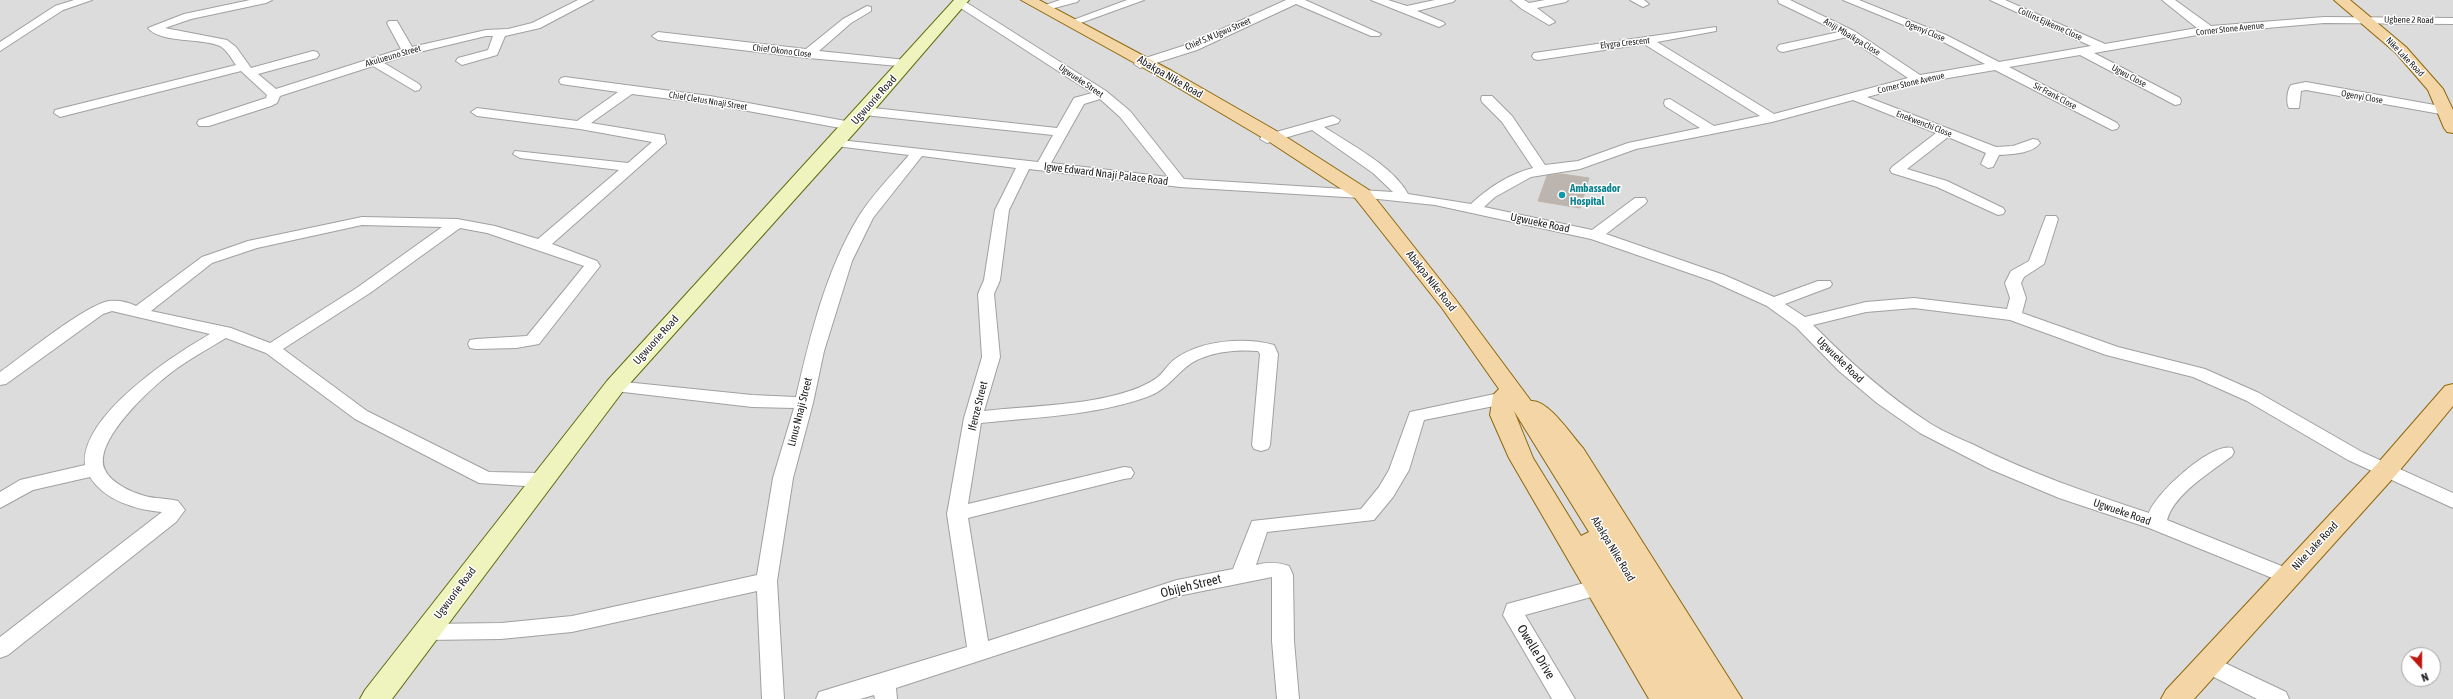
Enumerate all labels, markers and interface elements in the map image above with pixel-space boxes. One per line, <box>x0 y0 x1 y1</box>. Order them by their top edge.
street label: Collins Ejikeme Close <box>2016 5 2084 43</box>
street label: Ugbene 2 Road <box>2384 14 2434 26</box>
street label: Chief S.N Ugwu Street <box>1184 15 1252 53</box>
street label: Aniji Mbaikpa Close <box>1822 16 1882 58</box>
street label: Ogenyi Close <box>1903 18 1947 44</box>
street label: Corner Stone Avenue <box>2195 20 2265 38</box>
street label: Elygra Crescent <box>1600 35 1650 51</box>
street label: Nike Lake Road <box>2384 35 2426 79</box>
street label: Chief Okono Close <box>752 42 812 60</box>
street label: Akulueuno Street <box>364 43 422 69</box>
street label: Abakpa Nike Road <box>1135 53 1205 101</box>
street label: Ugwueke Street <box>1056 62 1106 100</box>
street label: Ugwu Close <box>2110 62 2148 90</box>
street label: Corner Stone Avenue <box>1876 70 1946 96</box>
street label: Ugwuorie Road <box>849 73 899 127</box>
street label: Sir Frank Close <box>2032 80 2078 112</box>
street label: Ogenyi Close <box>2340 88 2384 106</box>
street label: Chief Cletus Nnaji Street <box>668 89 748 113</box>
street label: Enekwenchi Close <box>1895 108 1953 140</box>
street label: Igwe Edward Nnaji Palace Road <box>1043 160 1169 188</box>
place label: Ambassador Hospital <box>1570 182 1620 208</box>
marker: Ambassador Hospital <box>1557 190 1567 200</box>
street label: Ugwueke Road <box>1509 210 1571 236</box>
street label: Abakpa Nike Road <box>1403 248 1459 314</box>
street label: Ugwuorie Road <box>631 313 681 367</box>
street label: Ugwueke Road <box>1814 334 1866 386</box>
street label: Linus Nnaji Street <box>785 376 815 448</box>
street label: Ifenze Street <box>965 380 991 432</box>
street label: Ugwueke Road <box>2091 496 2153 528</box>
street label: Abakpa Nike Road <box>1588 514 1638 584</box>
street label: Nike Lake Road <box>2289 519 2341 573</box>
street label: Ugwuorie Road <box>431 564 479 622</box>
street label: Obijeh Street <box>1159 571 1223 601</box>
street label: Owelle Drive <box>1514 622 1558 682</box>
north arrow <box>2401 647 2441 687</box>
text: N <box>2420 671 2430 684</box>

